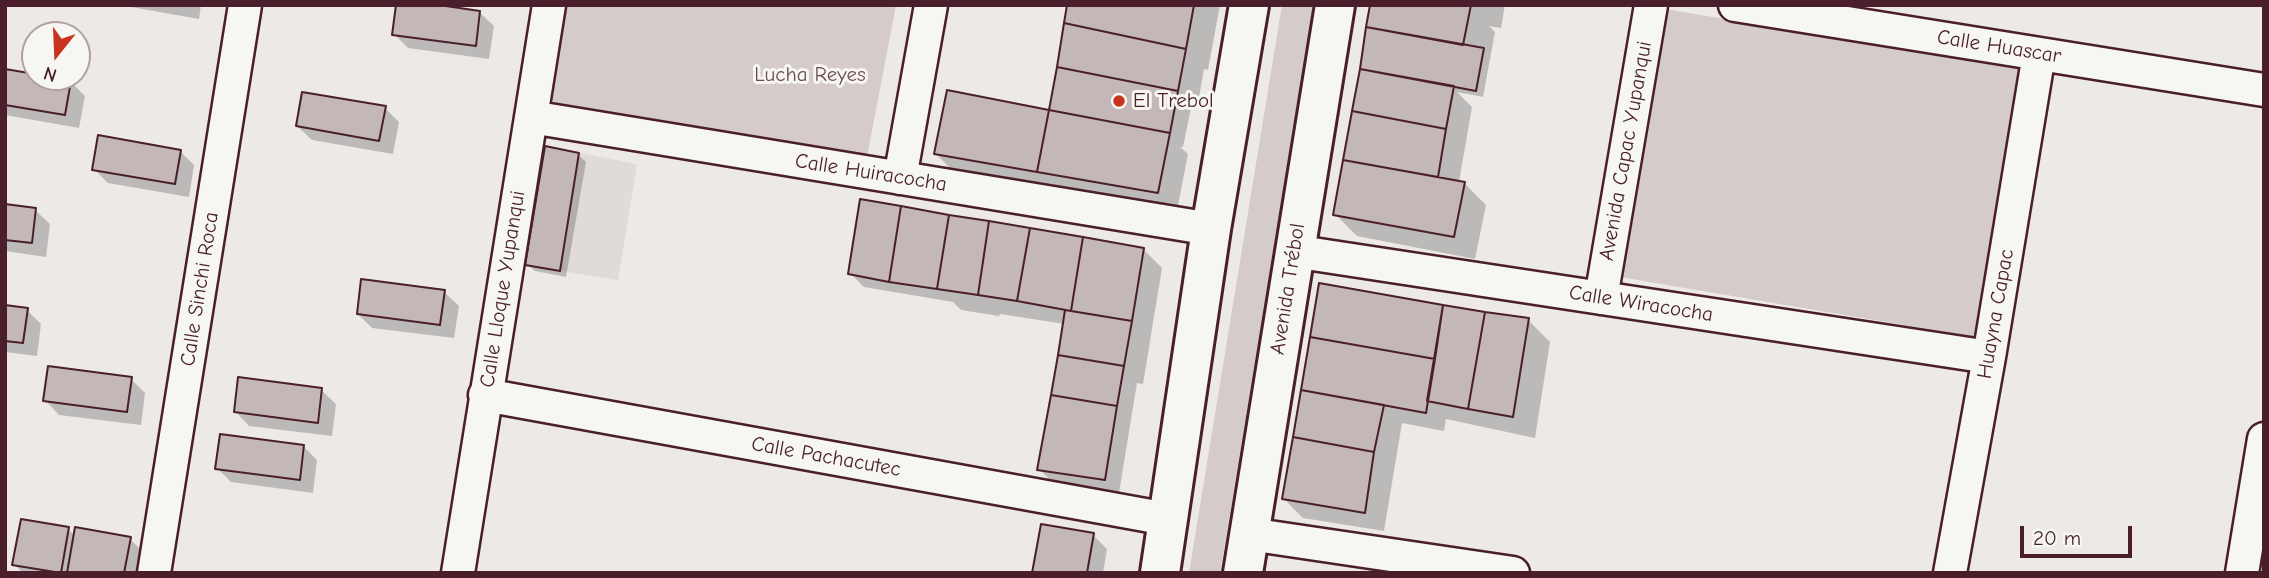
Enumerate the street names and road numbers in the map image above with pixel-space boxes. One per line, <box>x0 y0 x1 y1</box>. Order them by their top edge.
street label: Calle Huascar <box>1935 25 2063 69</box>
street label: Avenida Capac Yupanqui <box>1594 39 1658 263</box>
street label: Calle Huiracocha <box>793 149 949 197</box>
street label: Calle Lloque Yupanqui <box>475 189 531 389</box>
street label: Calle Sinchi Roca <box>175 210 225 368</box>
street label: Avenida Trébol <box>1265 222 1311 356</box>
street label: Huayna Capac <box>1972 247 2020 381</box>
street label: Calle Wiracocha <box>1567 280 1715 328</box>
street label: Calle Pachacutec <box>749 431 903 483</box>

